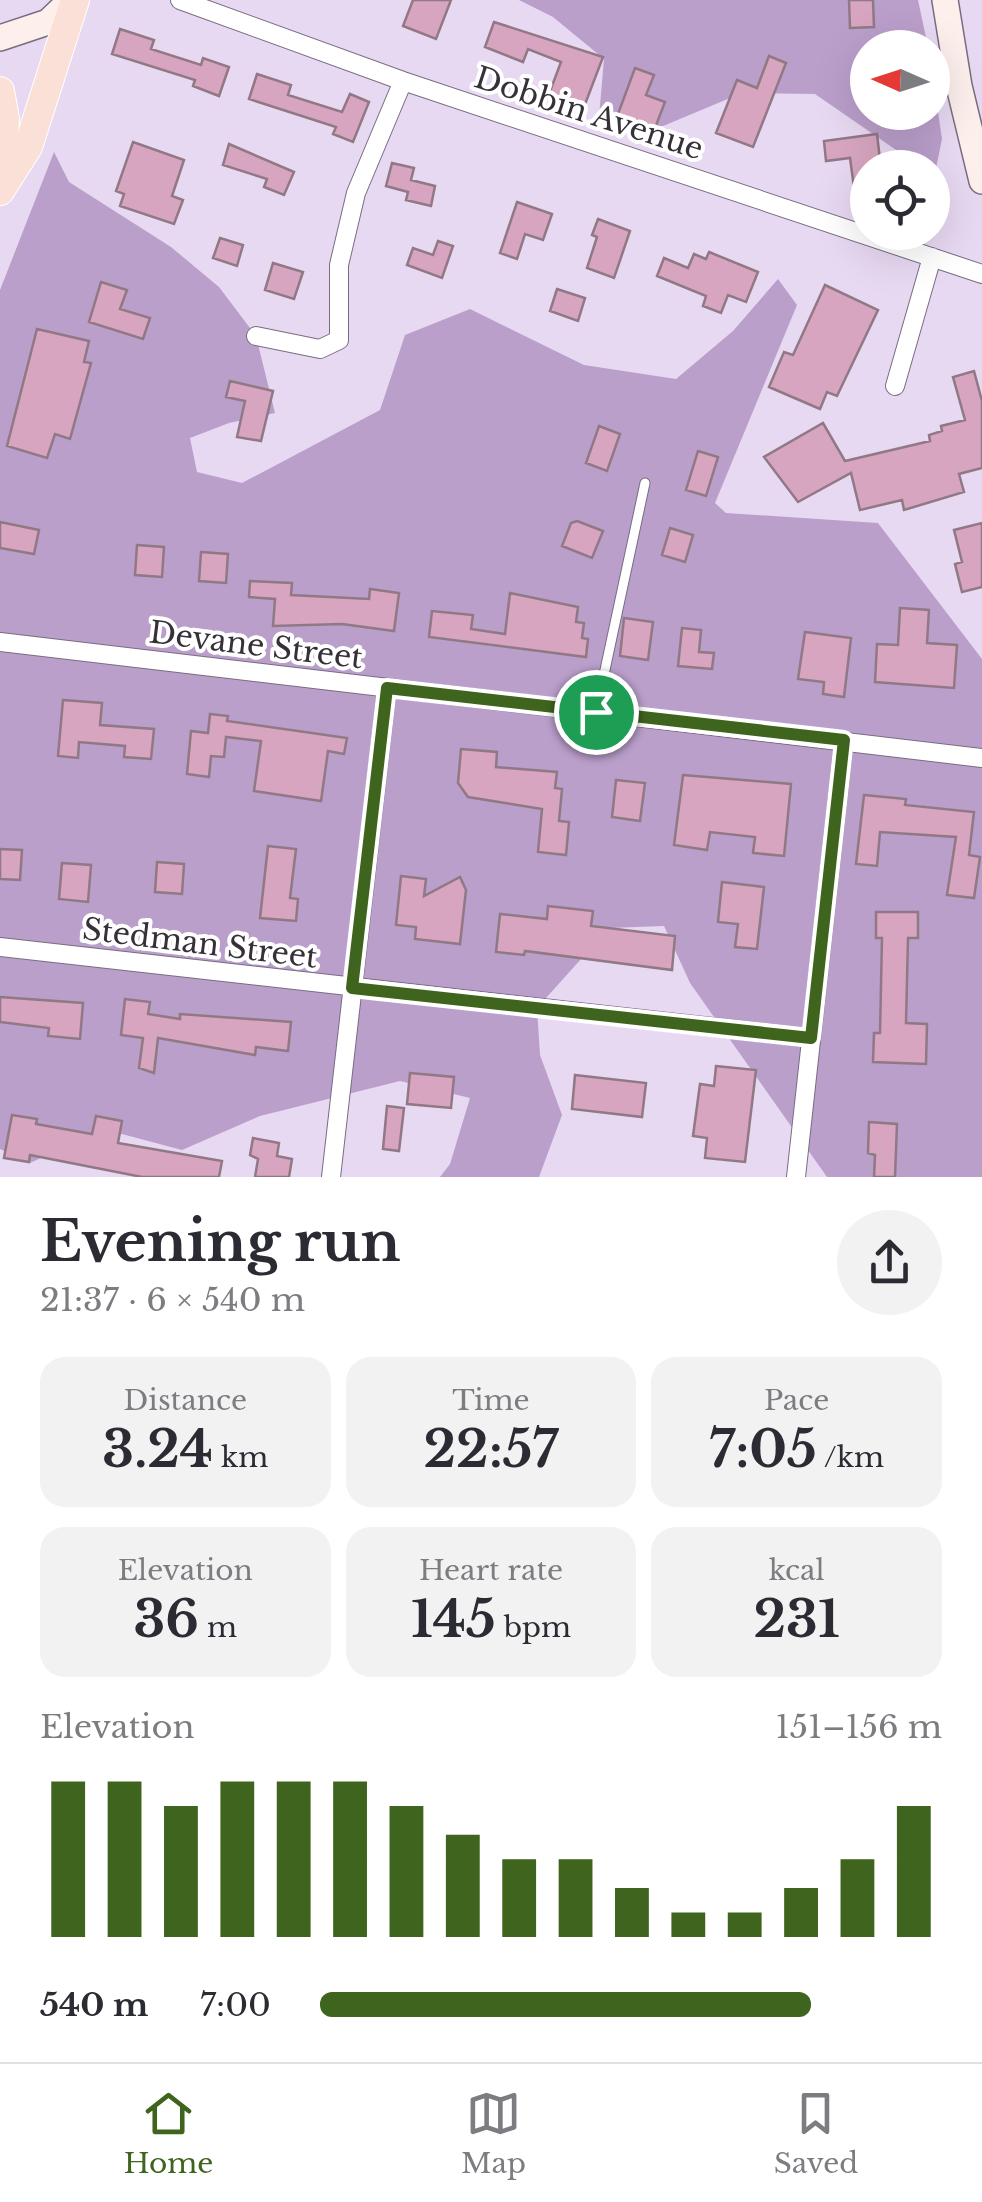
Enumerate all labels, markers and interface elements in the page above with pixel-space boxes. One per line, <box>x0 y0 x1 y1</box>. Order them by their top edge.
north arrow <box>850 30 950 130</box>
map controls <box>850 30 950 250</box>
street label: Dobbin Avenue <box>470 59 708 167</box>
button: locate <box>850 150 950 250</box>
street label: Devane Street <box>147 614 365 677</box>
pin <box>554 670 639 755</box>
icon: arrive <box>569 685 624 740</box>
street label: Stedman Street <box>80 910 320 976</box>
text: Evening run <box>40 1208 400 1276</box>
button: share <box>837 1210 942 1315</box>
text: 21:37 · 6 × 540 m <box>40 1280 305 1320</box>
text: Distance <box>124 1383 247 1418</box>
text: Time <box>452 1383 530 1418</box>
text: Pace <box>764 1383 829 1418</box>
text: 3.24 <box>102 1418 213 1481</box>
text: 22:57 <box>424 1418 558 1481</box>
text: 7:05 <box>709 1418 817 1481</box>
text: km <box>213 1440 268 1475</box>
text: /km <box>817 1440 884 1475</box>
text: Elevation <box>118 1553 253 1588</box>
text: Heart rate <box>419 1553 563 1588</box>
text: kcal <box>769 1553 825 1588</box>
text: 36 <box>134 1588 199 1651</box>
text: 145 <box>411 1588 496 1651</box>
text: 231 <box>754 1588 840 1651</box>
text: m <box>199 1610 237 1645</box>
text: bpm <box>496 1610 571 1645</box>
text: Elevation <box>40 1707 194 1747</box>
text: 151–156 m <box>776 1707 942 1747</box>
text: 540 m <box>40 1985 148 2025</box>
text: 7:00 <box>200 1985 271 2025</box>
tab: Home <box>124 2086 213 2181</box>
tab: Map <box>461 2086 526 2181</box>
tab: Saved <box>774 2086 858 2181</box>

